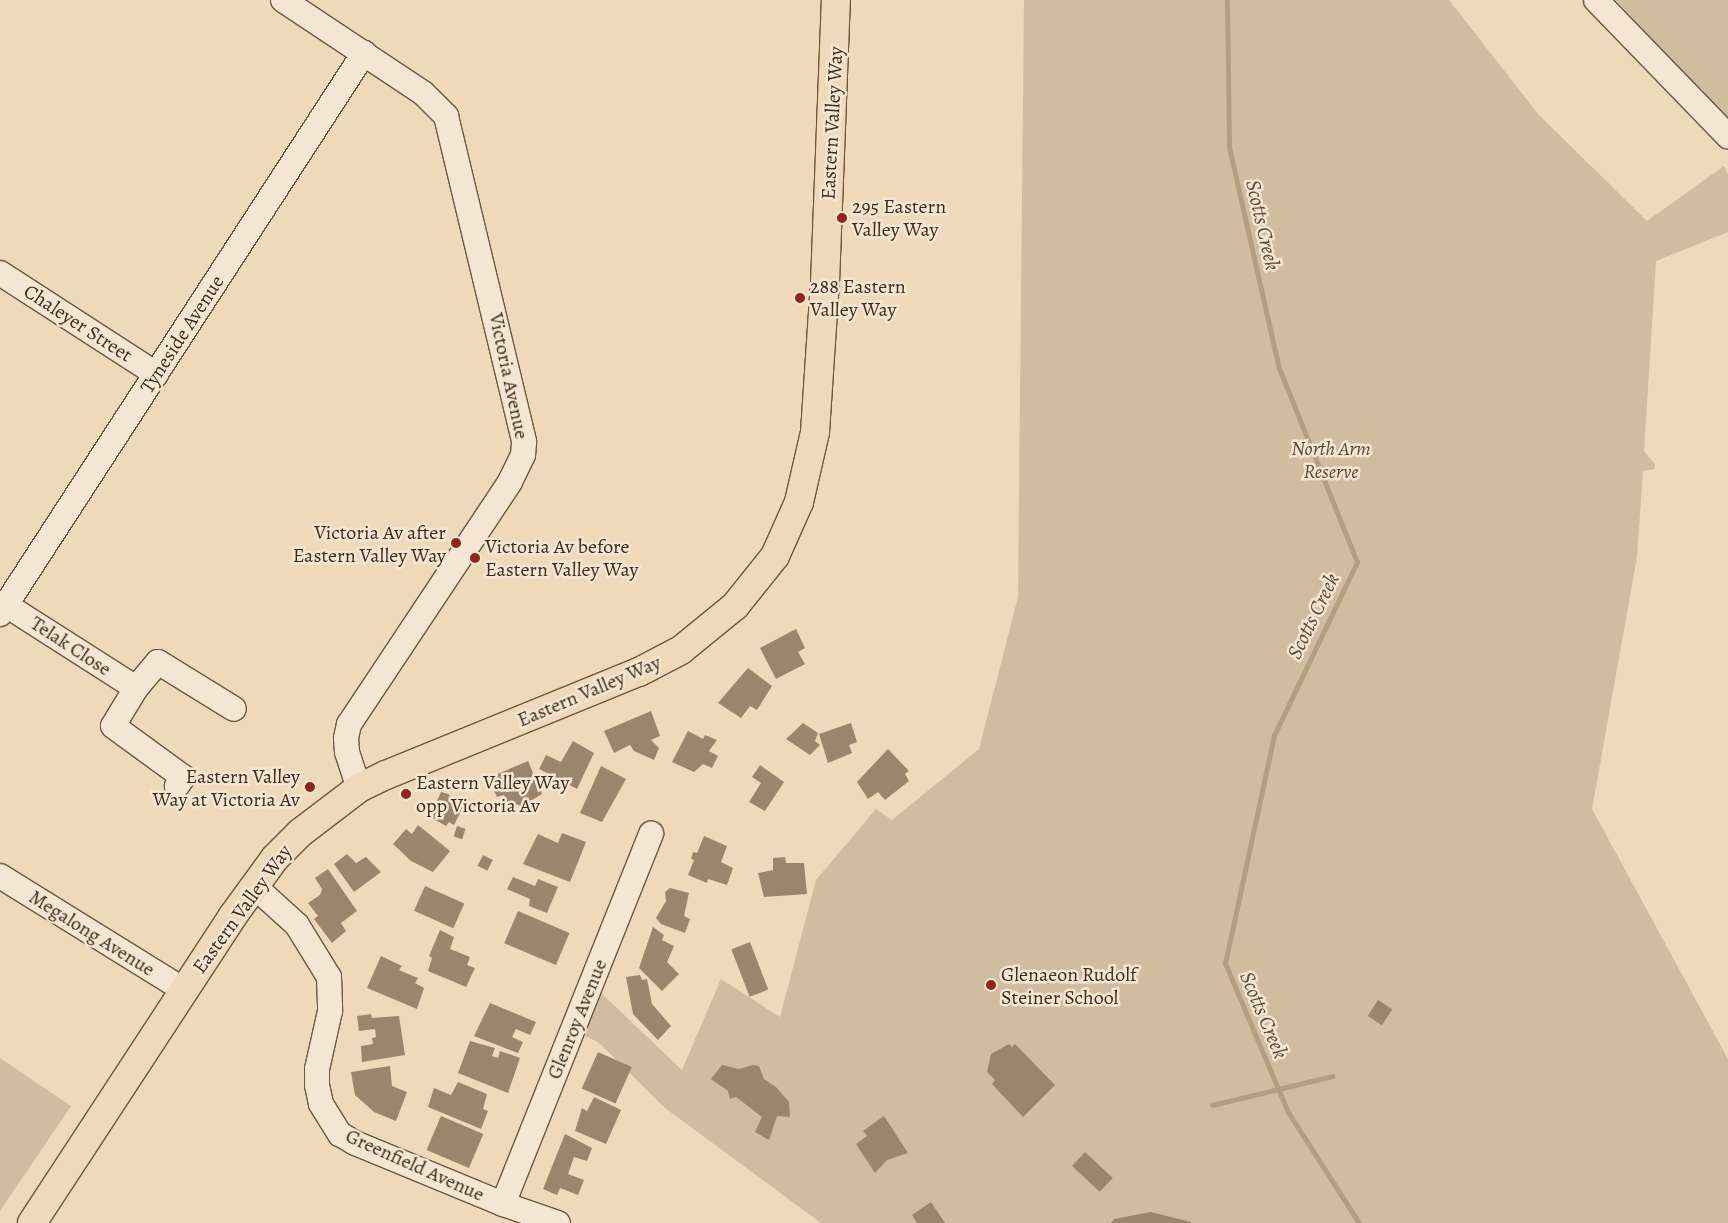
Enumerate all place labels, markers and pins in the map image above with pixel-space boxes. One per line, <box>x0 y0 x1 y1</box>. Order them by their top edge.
place label: 295 Eastern Valley Way <box>852 195 946 242</box>
marker: 295 Eastern Valley Way <box>836 212 848 224</box>
place label: 288 Eastern Valley Way <box>810 274 906 321</box>
marker: 288 Eastern Valley Way <box>794 292 806 304</box>
place label: Victoria Av after Eastern Valley Way <box>293 520 446 567</box>
place label: Victoria Av before Eastern Valley Way <box>485 534 638 581</box>
marker: Victoria Av after Eastern Valley Way <box>450 537 462 549</box>
marker: Victoria Av before Eastern Valley Way <box>469 552 481 564</box>
place label: Eastern Valley Way at Victoria Av <box>152 764 300 811</box>
place label: Eastern Valley Way opp Victoria Av <box>416 770 569 817</box>
marker: Eastern Valley Way at Victoria Av <box>304 781 316 793</box>
marker: Eastern Valley Way opp Victoria Av <box>400 788 412 800</box>
place label: Glenaeon Rudolf Steiner School <box>1001 962 1137 1009</box>
marker: Glenaeon Rudolf Steiner School <box>985 979 997 991</box>

